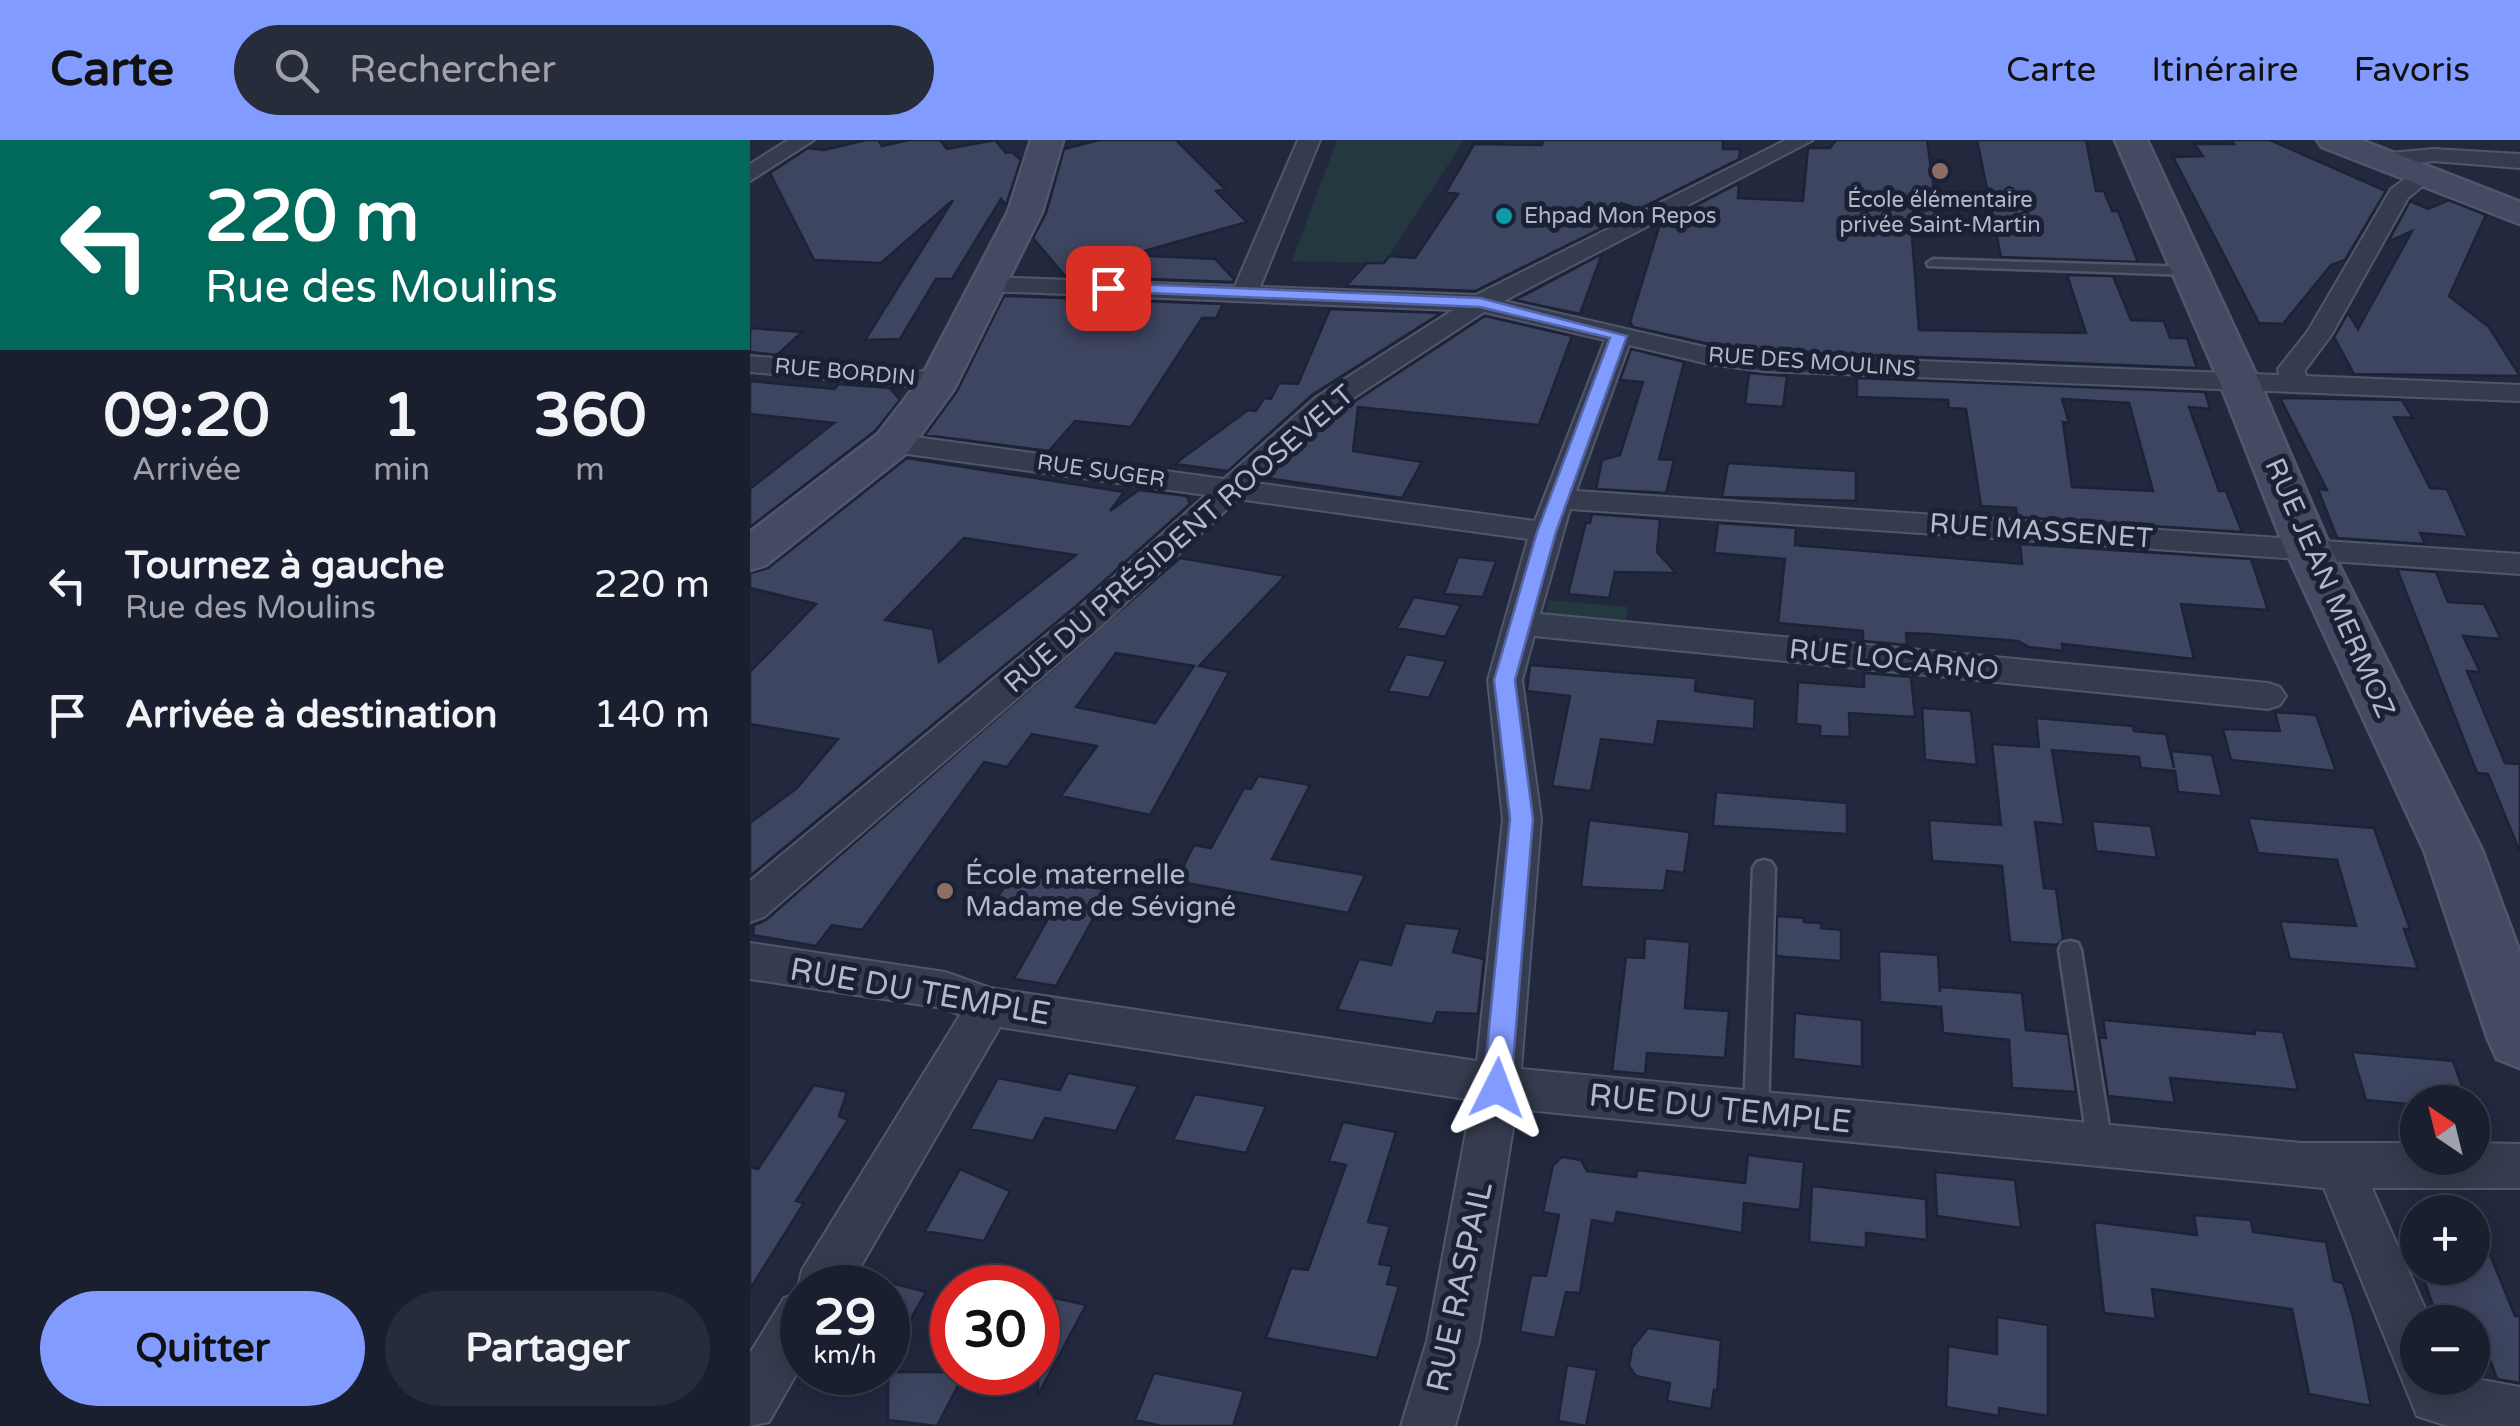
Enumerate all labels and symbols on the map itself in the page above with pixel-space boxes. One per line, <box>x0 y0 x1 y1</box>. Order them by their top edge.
marker: École élémentaire privée Saint-Martin <box>1929 160 1951 182</box>
place label: École élémentaire privée Saint-Martin <box>1839 186 2041 238</box>
place label: Ehpad Mon Repos <box>1524 203 1717 229</box>
marker: Ehpad Mon Repos <box>1493 205 1515 227</box>
pin <box>1066 246 1151 331</box>
street label: RUE DES MOULINS <box>1707 342 1917 382</box>
street label: RUE BORDIN <box>773 353 917 391</box>
street label: RUE DU PRÉSIDENT ROOSEVELT <box>997 378 1361 700</box>
street label: RUE SUGER <box>1035 449 1167 493</box>
street label: RUE JEAN MERMOZ <box>2257 453 2403 723</box>
street label: RUE MASSENET <box>1928 506 2154 556</box>
street label: RUE LOCARNO <box>1787 632 2001 688</box>
place label: École maternelle Madame de Sévigné <box>965 858 1236 924</box>
marker: École maternelle Madame de Sévigné <box>934 880 956 902</box>
street label: RUE DU TEMPLE <box>787 950 1053 1034</box>
position arrow <box>1445 1036 1549 1140</box>
street label: RUE DU TEMPLE <box>1587 1076 1853 1142</box>
north arrow <box>2400 1085 2490 1175</box>
street label: RUE RASPAIL <box>1419 1179 1501 1395</box>
speed limit sign: 30 <box>930 1265 1060 1395</box>

